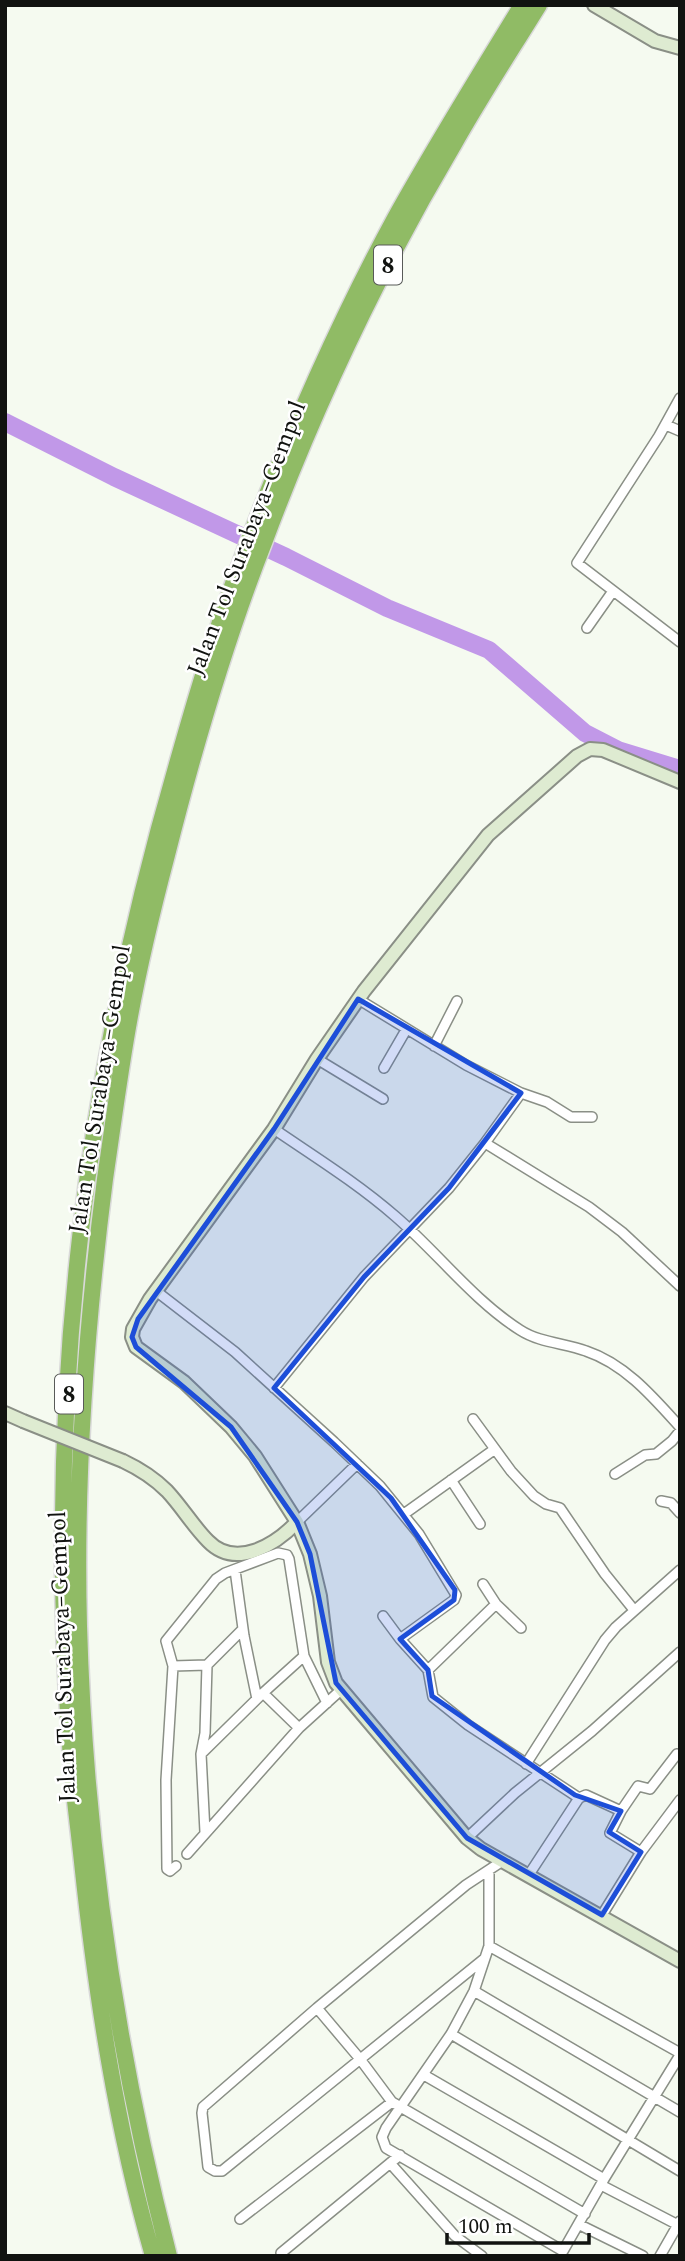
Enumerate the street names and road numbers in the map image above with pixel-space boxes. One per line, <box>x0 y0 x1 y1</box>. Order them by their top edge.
road number: 8 <box>374 246 402 284</box>
street label: Jalan Tol Surabaya–Gempol <box>178 396 316 681</box>
street label: Jalan Tol Surabaya–Gempol <box>59 942 141 1236</box>
road number: 8 <box>55 1374 83 1414</box>
street label: Jalan Tol Surabaya–Gempol <box>40 1510 86 1803</box>

